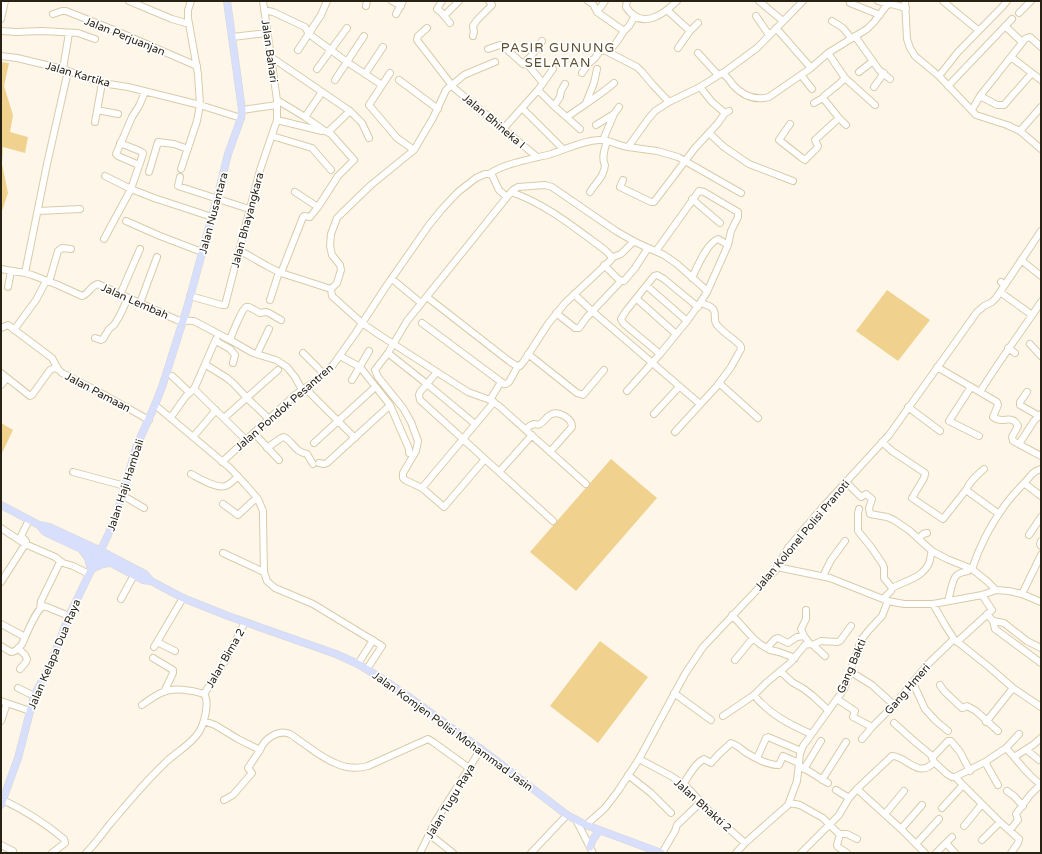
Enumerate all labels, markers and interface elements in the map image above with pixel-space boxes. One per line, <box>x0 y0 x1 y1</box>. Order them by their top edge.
street label: Jalan Perjuanjan <box>83 14 167 59</box>
street label: Jalan Bahari <box>259 19 280 83</box>
district label: PASIR GUNUNG SELATAN <box>501 40 615 71</box>
street label: Jalan Kartika <box>44 59 112 90</box>
street label: Jalan Bhineka I <box>460 91 528 151</box>
street label: Jalan Nusantara <box>196 171 231 255</box>
street label: Jalan Bhayangkara <box>228 171 266 269</box>
street label: Jalan Lembah <box>99 281 170 322</box>
street label: Jalan Pondok Pesantren <box>233 361 336 453</box>
street label: Jalan Pamaan <box>63 370 133 415</box>
street label: Jalan Haji Hambali <box>104 438 146 533</box>
street label: Jalan Kolonel Polisi Pranoti <box>752 477 852 593</box>
street label: Jalan Kelapa Dua Raya <box>25 597 84 711</box>
street label: Jalan Bima 2 <box>203 626 248 690</box>
street label: Gang Bakti <box>834 637 869 695</box>
street label: Gang Hmeri <box>882 661 933 717</box>
street label: Jalan Komjen Polisi Mohammad Jasin <box>370 669 535 794</box>
street label: Jalan Tugu Raya <box>423 761 478 841</box>
street label: Jalan Bhakti 2 <box>671 776 734 835</box>

